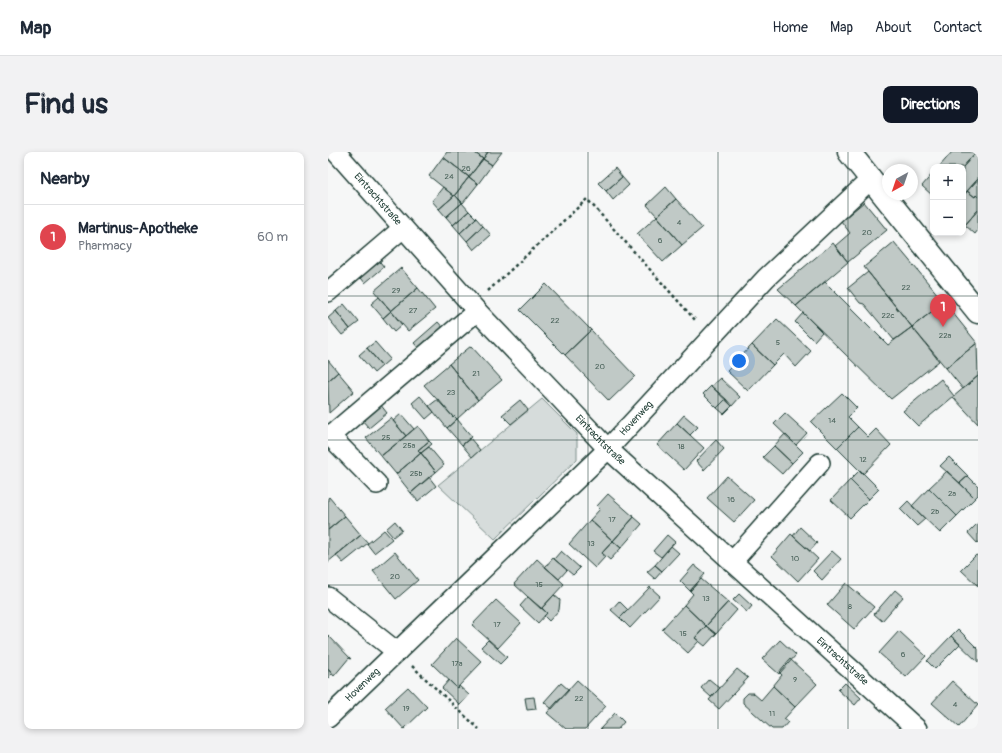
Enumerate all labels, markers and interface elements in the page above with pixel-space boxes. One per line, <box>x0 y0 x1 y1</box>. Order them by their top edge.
text: Map <box>20 16 51 40</box>
text: Home <box>773 19 808 36</box>
text: Map <box>830 19 853 36</box>
text: About <box>875 19 911 36</box>
text: Contact <box>933 19 982 36</box>
button: Directions <box>883 86 978 123</box>
text: Find us <box>24 87 108 122</box>
house number: 26 <box>461 164 471 173</box>
north arrow <box>882 164 918 200</box>
map controls <box>930 164 966 236</box>
button: + <box>930 164 966 200</box>
text: Nearby <box>40 168 89 189</box>
street label: Eintrachtstraße <box>352 171 404 228</box>
house number: 24 <box>444 172 454 181</box>
button: − <box>930 200 966 236</box>
house number: 4 <box>677 218 682 227</box>
text: Martinus-Apotheke <box>78 219 198 238</box>
house number: 20 <box>862 228 873 237</box>
text: 1 <box>50 229 56 245</box>
text: 60 m <box>257 229 288 245</box>
house number: 6 <box>658 236 663 245</box>
text: Pharmacy <box>78 238 132 254</box>
house number: 22 <box>902 283 911 292</box>
house number: 29 <box>392 286 400 295</box>
pin: 1 <box>930 294 956 327</box>
house number: 27 <box>409 306 418 315</box>
house number: 22c <box>881 311 895 320</box>
house number: 22 <box>551 316 560 325</box>
house number: 22a <box>939 331 952 340</box>
house number: 5 <box>776 338 780 347</box>
your location <box>729 351 749 371</box>
house number: 20 <box>595 362 606 371</box>
house number: 21 <box>472 369 480 378</box>
house number: 23 <box>447 388 456 397</box>
street label: Hovenweg <box>617 398 655 438</box>
street label: Eintrachtstraße <box>573 412 628 468</box>
house number: 14 <box>828 416 836 425</box>
house number: 25 <box>382 433 390 442</box>
house number: 25a <box>403 441 416 450</box>
house number: 18 <box>677 442 685 451</box>
house number: 12 <box>859 455 867 464</box>
house number: 25b <box>410 469 422 478</box>
house number: 2a <box>948 489 956 498</box>
house number: 16 <box>727 495 735 504</box>
house number: 2b <box>931 507 939 516</box>
house number: 17 <box>608 515 616 524</box>
house number: 13 <box>587 539 595 548</box>
house number: 10 <box>791 554 800 563</box>
house number: 20 <box>390 572 401 581</box>
house number: 15 <box>535 580 543 589</box>
house number: 13 <box>702 594 710 603</box>
house number: 8 <box>848 602 852 611</box>
house number: 17 <box>493 620 501 629</box>
house number: 15 <box>679 629 687 638</box>
street label: Eintrachtstraße <box>814 635 871 688</box>
house number: 6 <box>901 650 906 659</box>
house number: 17a <box>451 659 463 668</box>
street label: Hovenweg <box>343 665 382 704</box>
house number: 9 <box>793 675 797 684</box>
house number: 22 <box>575 694 584 703</box>
house number: 4 <box>953 700 958 709</box>
house number: 19 <box>402 704 410 713</box>
house number: 11 <box>769 709 775 718</box>

